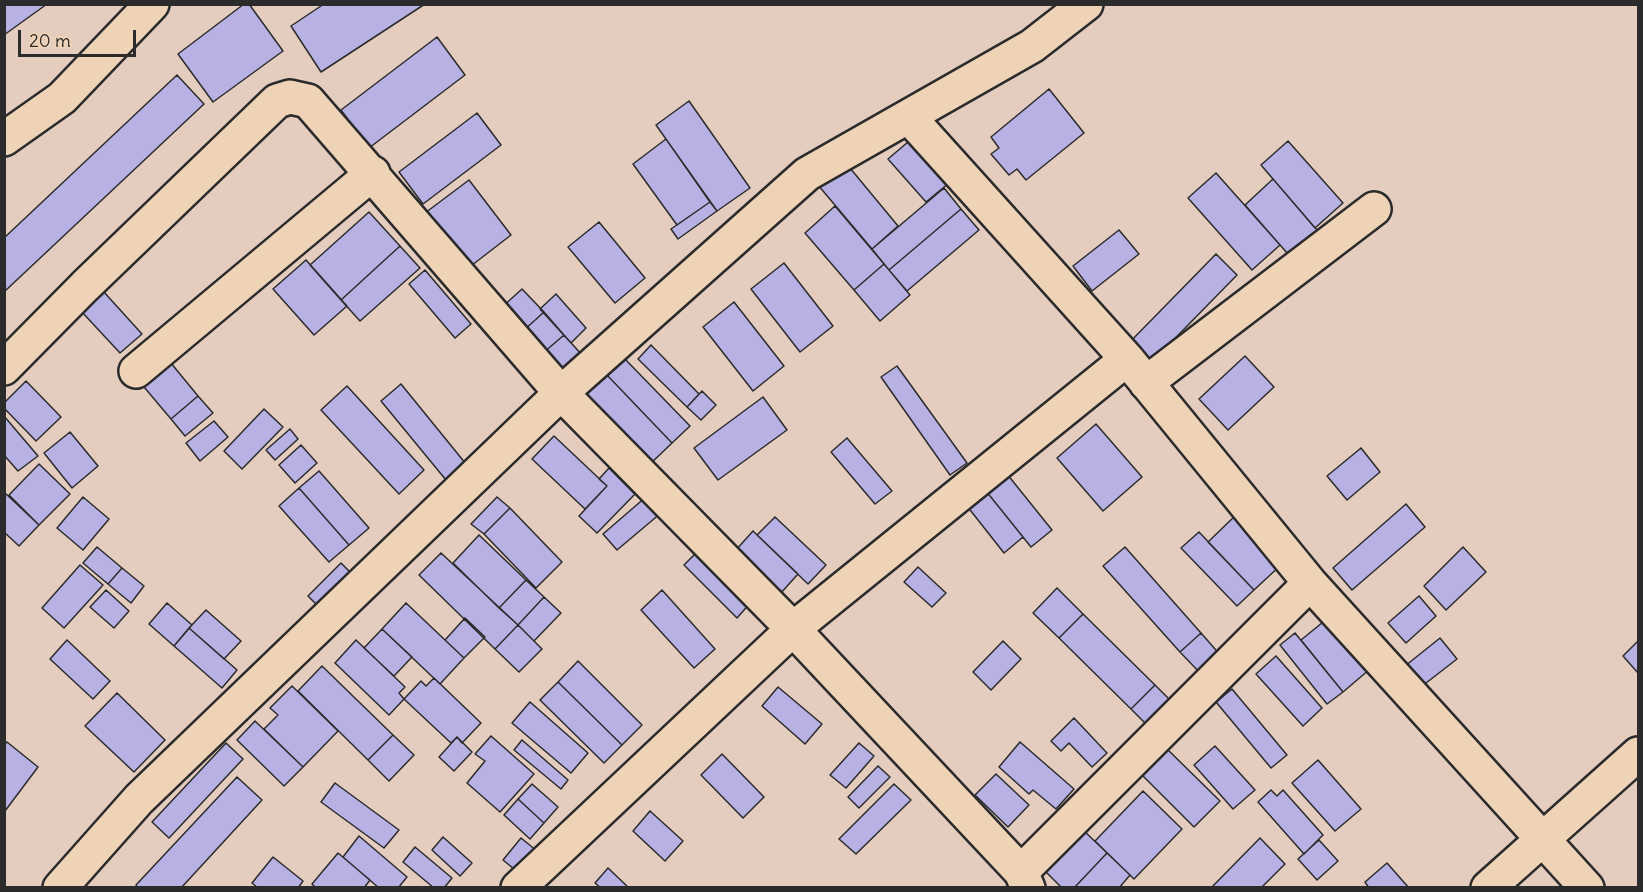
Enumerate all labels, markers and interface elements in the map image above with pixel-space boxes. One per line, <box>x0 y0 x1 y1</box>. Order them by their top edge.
scale bar <box>21 18 140 56</box>
text: 20 m <box>29 29 71 52</box>

